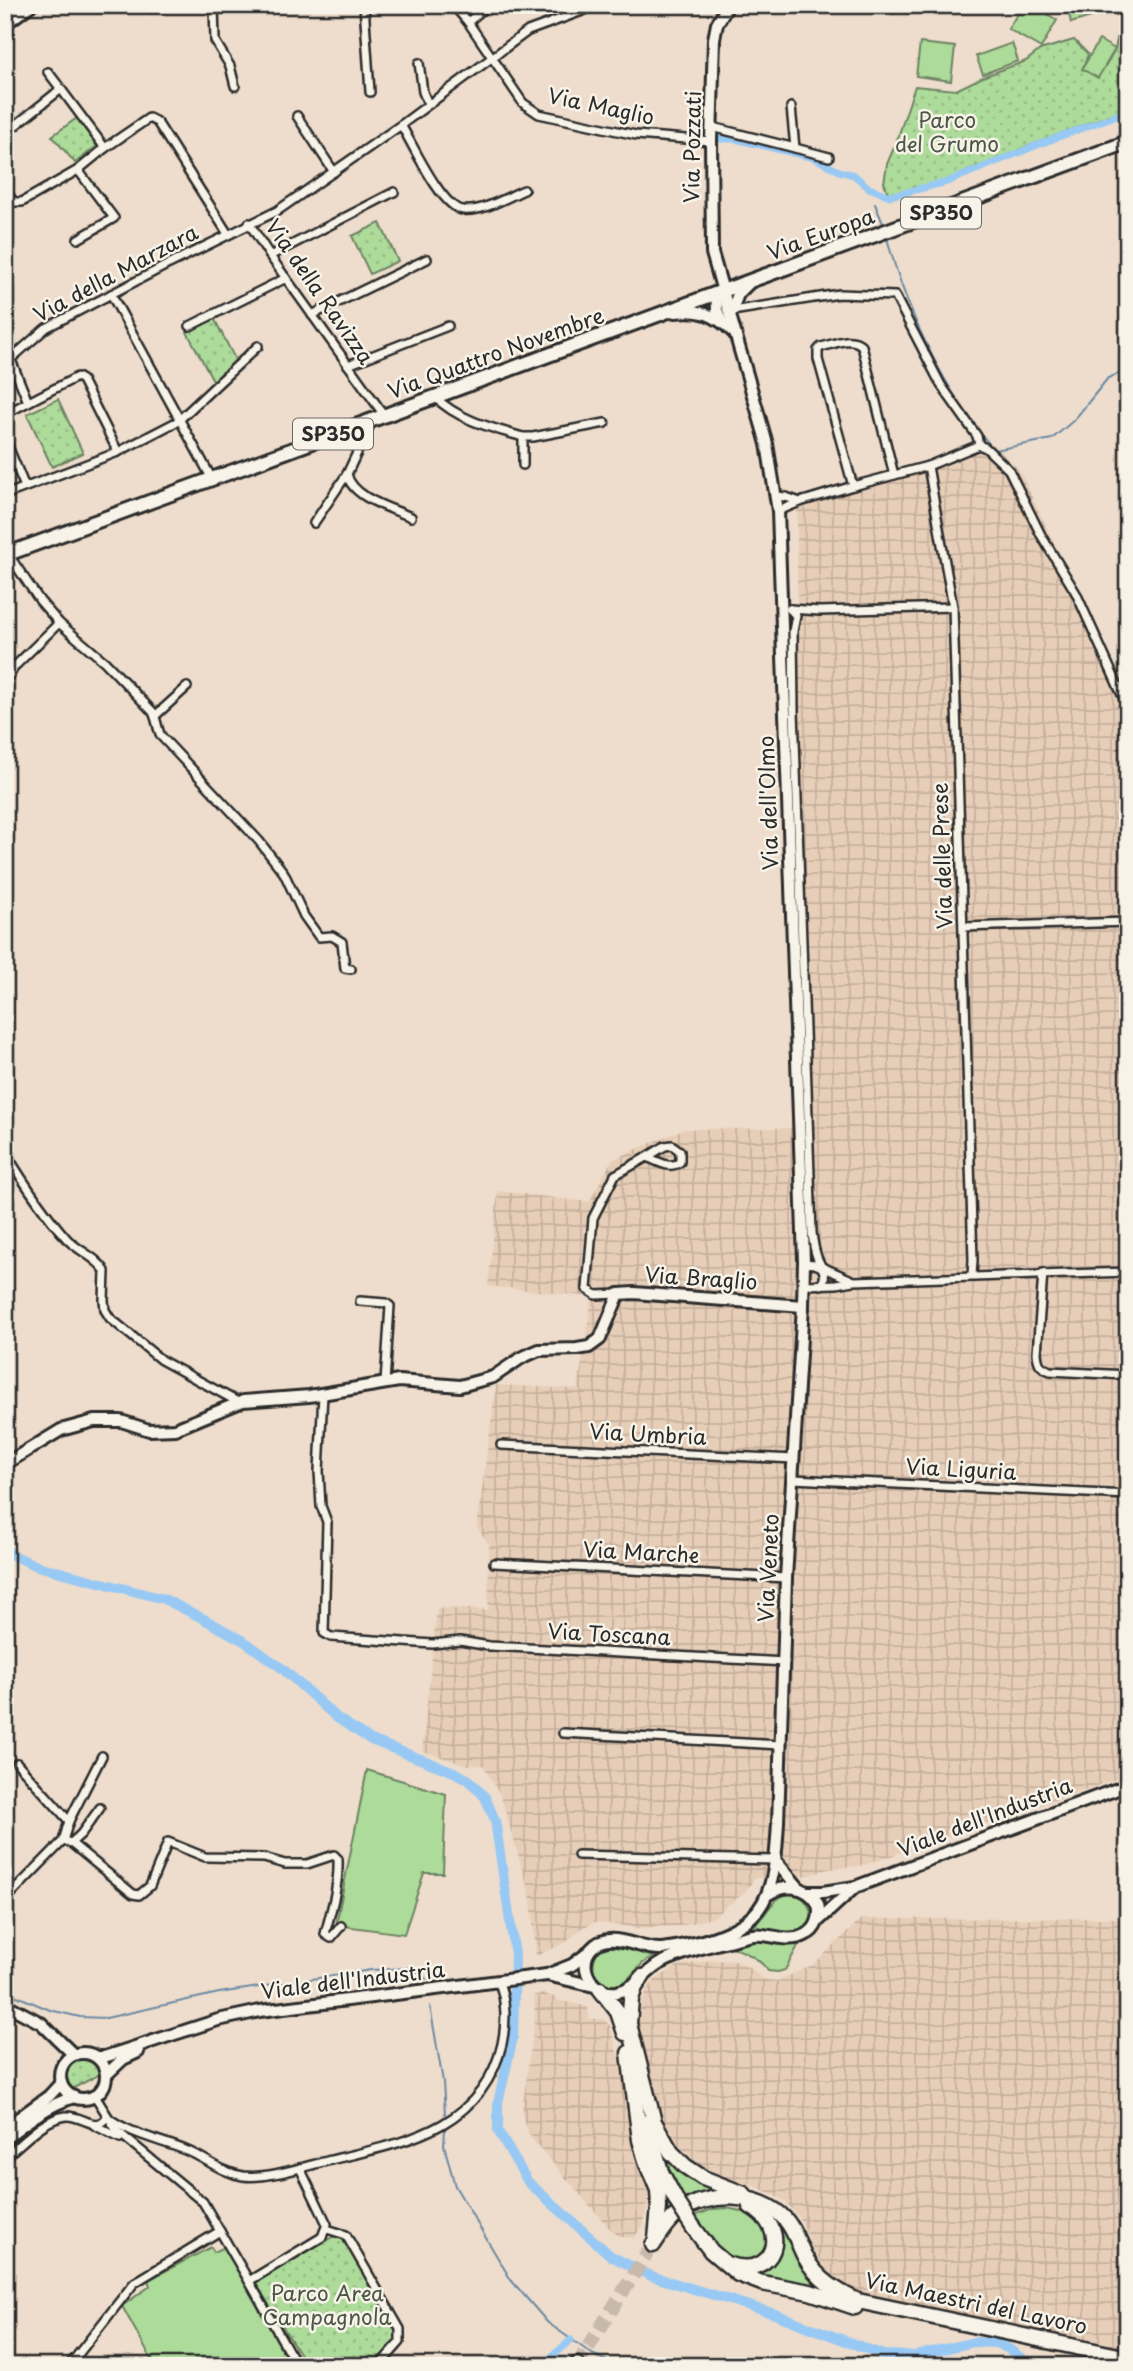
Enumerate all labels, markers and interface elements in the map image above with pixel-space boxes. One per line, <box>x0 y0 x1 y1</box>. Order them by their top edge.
street label: Via Maglio <box>545 78 658 132</box>
street label: Via Pozzati <box>674 91 708 203</box>
park label: Parco del Grumo <box>895 103 999 159</box>
road number: SP350 <box>901 197 981 228</box>
street label: Via Europa <box>762 199 879 267</box>
street label: Via della Ravizza <box>258 212 383 370</box>
street label: Via della Marzara <box>27 215 204 329</box>
street label: Via Quattro Novembre <box>383 298 608 406</box>
road number: SP350 <box>293 418 373 449</box>
street label: Via dell'Olmo <box>749 735 785 871</box>
street label: Via delle Prese <box>922 782 960 930</box>
street label: Via Braglio <box>644 1257 759 1297</box>
street label: Via Umbria <box>589 1414 708 1452</box>
street label: Via Liguria <box>905 1449 1017 1487</box>
street label: Via Veneto <box>748 1513 786 1623</box>
street label: Via Marche <box>582 1532 700 1570</box>
street label: Via Toscana <box>547 1614 672 1652</box>
street label: Viale dell'Industria <box>892 1768 1077 1864</box>
street label: Viale dell'Industria <box>259 1952 447 2006</box>
street label: Via Maestri del Lavoro <box>862 2263 1091 2341</box>
park label: Parco Area Campagnola <box>262 2276 392 2332</box>

